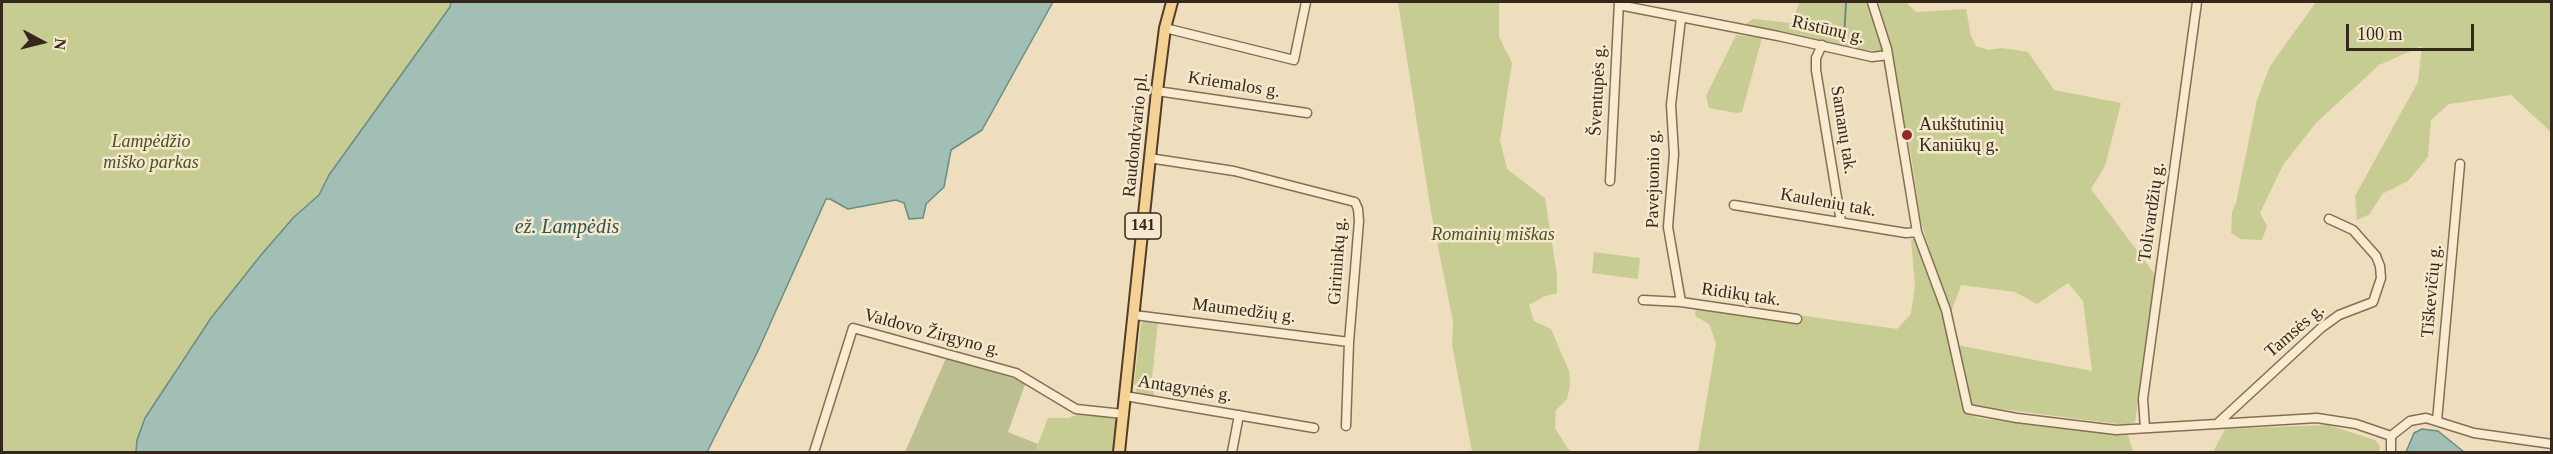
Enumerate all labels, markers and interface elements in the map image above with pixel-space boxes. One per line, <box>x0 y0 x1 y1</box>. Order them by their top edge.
street label: Ristūnų g. <box>1790 11 1866 49</box>
north arrow <box>12 12 72 72</box>
scale bar <box>2349 12 2476 50</box>
text: 100 m <box>2357 24 2403 44</box>
text: N <box>51 37 70 51</box>
street label: Šventupės g. <box>1585 44 1611 136</box>
street label: Kriemalos g. <box>1186 67 1282 103</box>
street label: Raudondvario pl. <box>1119 72 1153 198</box>
street label: Samanų tak. <box>1825 84 1861 176</box>
place label: Aukštutinių Kaniūkų g. <box>1919 114 2004 156</box>
marker: Aukštutinių Kaniūkų g. <box>1900 128 1914 142</box>
street label: Pavejuonio g. <box>1642 129 1666 229</box>
park label: Lampėdžio miško parkas <box>103 131 199 174</box>
street label: Tolivardžių g. <box>2134 161 2170 263</box>
street label: Kaulenių tak. <box>1778 184 1878 222</box>
road number: 141 <box>1125 213 1161 239</box>
water label: ež. Lampėdis <box>515 216 619 240</box>
street label: Girininkų g. <box>1324 216 1352 306</box>
park label: Romainių miškas <box>1431 224 1555 246</box>
street label: Tiškevičių g. <box>2417 244 2447 338</box>
street label: Ridikų tak. <box>1700 279 1782 311</box>
street label: Maumedžių g. <box>1191 294 1297 328</box>
street label: Tamsės g. <box>2261 299 2329 363</box>
street label: Valdovo Žirgyno g. <box>862 304 1002 362</box>
street label: Antagynės g. <box>1136 371 1234 407</box>

